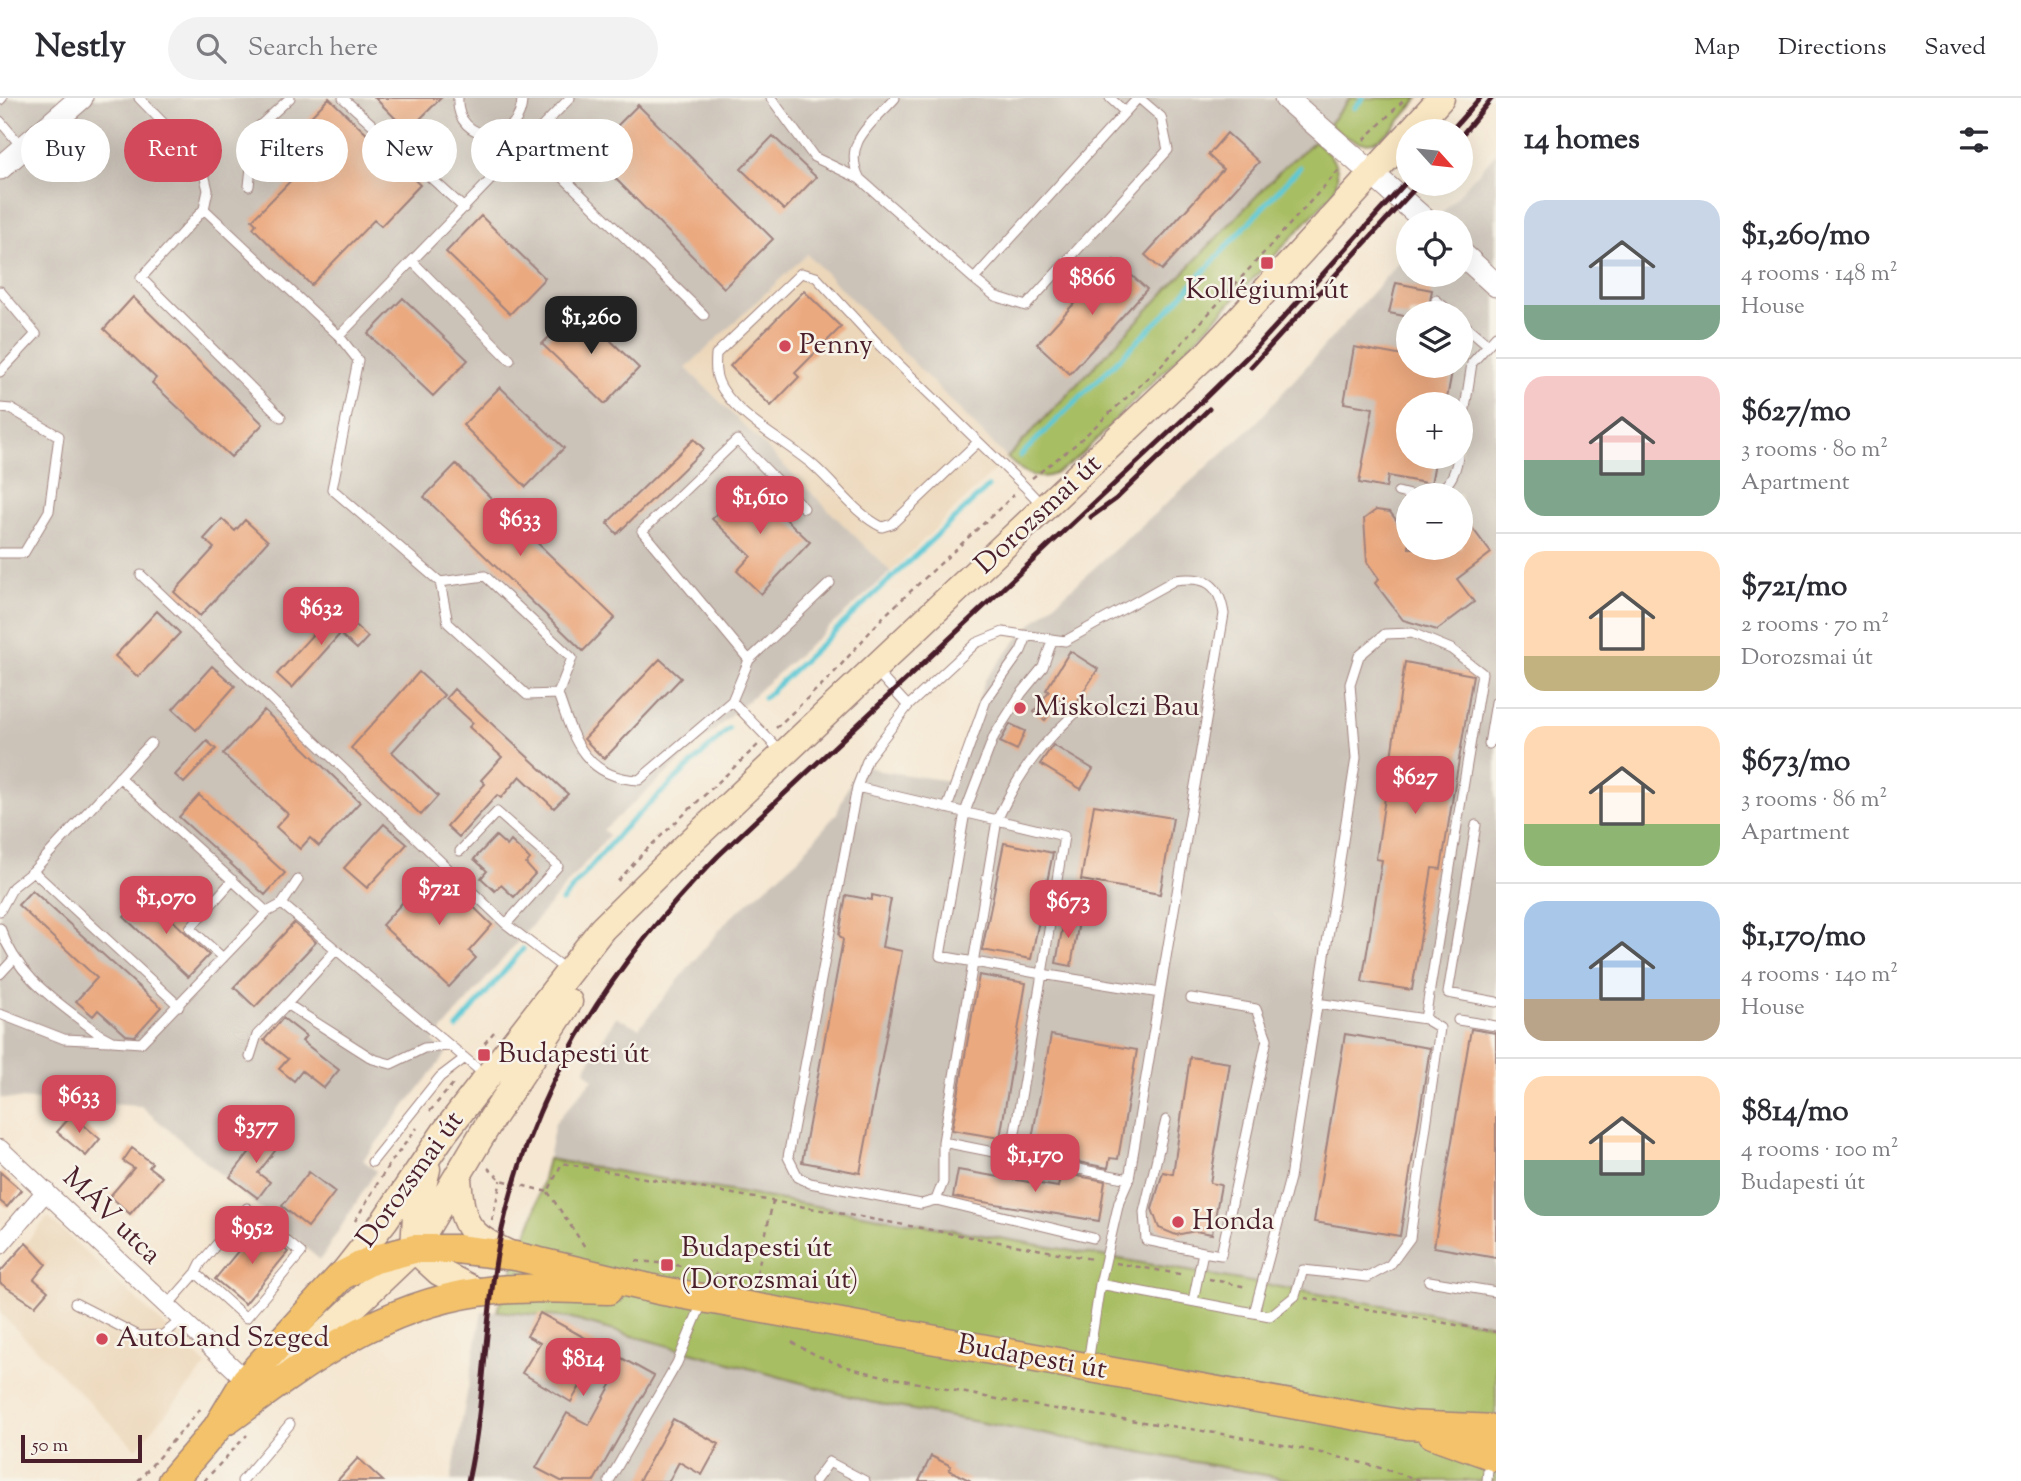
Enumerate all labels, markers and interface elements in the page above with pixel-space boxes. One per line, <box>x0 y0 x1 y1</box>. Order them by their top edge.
search box <box>168 17 658 80</box>
text: Nestly <box>35 24 126 72</box>
icon: search <box>192 29 230 67</box>
text: Search here <box>248 30 378 67</box>
text: Map <box>1694 31 1740 65</box>
text: Directions <box>1778 31 1886 65</box>
text: Saved <box>1924 31 1986 65</box>
chip: Buy <box>21 119 110 182</box>
chip: Rent <box>124 119 222 182</box>
chip: Filters <box>236 119 348 182</box>
chip: New <box>362 119 457 182</box>
chip: Apartment <box>471 119 633 182</box>
north arrow <box>1396 119 1474 196</box>
map controls <box>1396 119 1473 560</box>
text: 14 homes <box>1524 119 1640 162</box>
icon: filters <box>1955 121 1993 159</box>
button: locate <box>1396 210 1473 287</box>
text: $1,260/mo <box>1741 215 1870 258</box>
icon: home <box>1580 228 1664 312</box>
marker: Kollégiumi út <box>1259 255 1275 271</box>
pin: $866 <box>1051 258 1133 317</box>
text: 4 rooms · 148 m² <box>1741 258 1898 291</box>
text: $866 <box>1069 263 1115 296</box>
place label: Kollégiumi út <box>1186 271 1349 311</box>
text: House <box>1741 291 1805 324</box>
pin: $1,260 <box>534 296 648 356</box>
button: layers <box>1396 301 1473 378</box>
text: $1,260 <box>561 302 621 335</box>
place label: Penny <box>799 326 873 366</box>
marker: Penny <box>777 338 793 354</box>
text: $627/mo <box>1741 391 1851 434</box>
button: + <box>1396 392 1473 469</box>
icon: home <box>1580 404 1664 488</box>
text: 3 rooms · 80 m² <box>1741 434 1888 467</box>
street label: Dorozsmai út <box>967 445 1112 584</box>
text: Apartment <box>1741 467 1850 500</box>
pin: $1,610 <box>703 476 817 536</box>
text: $1,610 <box>732 482 788 515</box>
button: − <box>1396 483 1473 560</box>
pin: $633 <box>479 498 561 558</box>
text: $633 <box>499 504 541 537</box>
text: $721/mo <box>1741 566 1847 609</box>
icon: home <box>1580 579 1664 663</box>
pin: $632 <box>280 588 362 647</box>
text: $632 <box>299 593 343 626</box>
text: 2 rooms · 70 m² <box>1741 609 1889 642</box>
text: Dorozsmai út <box>1741 642 1873 675</box>
place label: Miskolczi Bau <box>1034 688 1200 728</box>
marker: Miskolczi Bau <box>1012 700 1028 716</box>
text: $673/mo <box>1741 741 1850 784</box>
icon: home <box>1580 754 1664 838</box>
pin: $627 <box>1374 756 1456 816</box>
text: $627 <box>1392 762 1438 795</box>
text: 3 rooms · 86 m² <box>1741 784 1887 817</box>
text: Apartment <box>1741 817 1850 850</box>
pin: $721 <box>398 868 480 927</box>
text: $721 <box>418 873 460 906</box>
pin: $1,070 <box>109 876 223 936</box>
pin: $673 <box>1027 880 1109 940</box>
text: $1,070 <box>136 882 196 915</box>
text: $673 <box>1046 886 1090 919</box>
text: $1,170/mo <box>1741 916 1866 959</box>
icon: home <box>1580 929 1664 1013</box>
text: 4 rooms · 140 m² <box>1741 959 1898 992</box>
text: House <box>1741 992 1805 1025</box>
place label: Budapesti út <box>498 1035 649 1075</box>
marker: Budapesti út <box>476 1047 492 1063</box>
pin: $633 <box>38 1076 120 1135</box>
text: $633 <box>58 1081 100 1114</box>
text: $814/mo <box>1741 1091 1849 1134</box>
street label: Dorozsmai út <box>348 1103 475 1257</box>
icon: home <box>1580 1104 1664 1188</box>
pin: $377 <box>215 1105 297 1165</box>
text: $377 <box>234 1111 278 1144</box>
pin: $1,170 <box>978 1134 1092 1194</box>
text: 4 rooms · 100 m² <box>1741 1134 1899 1167</box>
text: $1,170 <box>1007 1140 1063 1173</box>
street label: MÁV utca <box>52 1159 170 1275</box>
text: Budapesti út <box>1741 1167 1865 1200</box>
place label: Honda <box>1192 1202 1275 1242</box>
pin: $952 <box>211 1206 293 1266</box>
text: $952 <box>231 1212 273 1245</box>
marker: Honda <box>1170 1214 1186 1230</box>
place label: Budapesti út (Dorozsmai út) <box>681 1229 858 1301</box>
marker: Budapesti út (Dorozsmai út) <box>659 1257 675 1273</box>
place label: AutoLand Szeged <box>116 1319 330 1359</box>
street label: Budapesti út <box>954 1325 1110 1391</box>
marker: AutoLand Szeged <box>94 1331 110 1347</box>
pin: $814 <box>542 1338 624 1398</box>
text: $814 <box>561 1344 605 1377</box>
scale bar <box>21 1432 142 1464</box>
text: 50 m <box>32 1433 68 1460</box>

